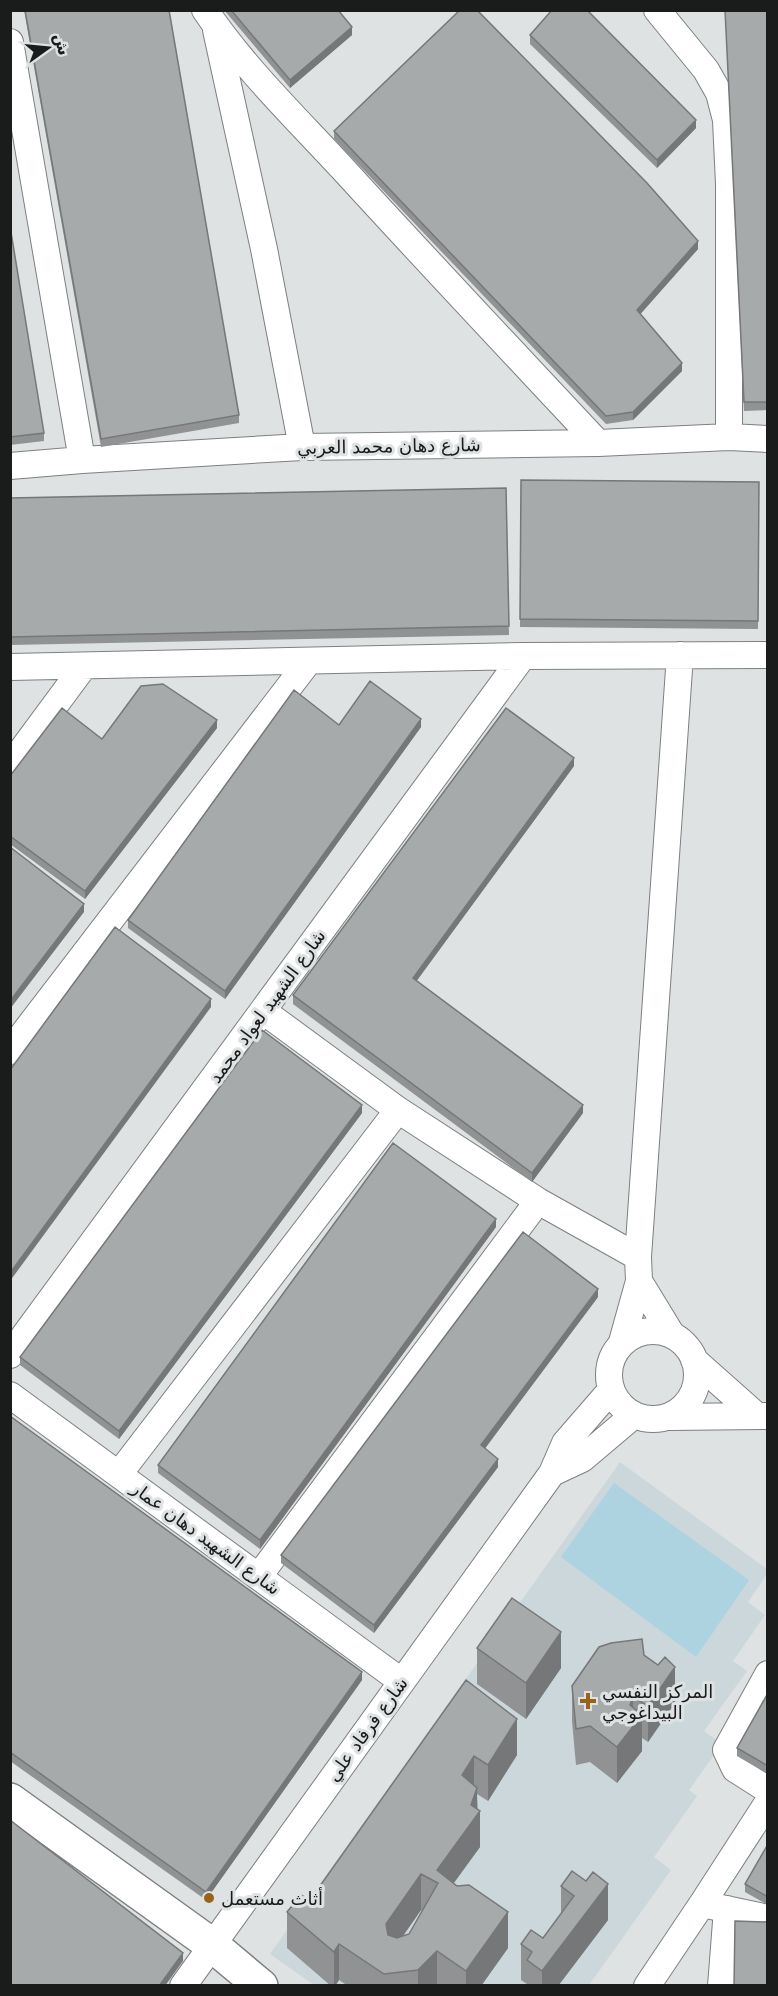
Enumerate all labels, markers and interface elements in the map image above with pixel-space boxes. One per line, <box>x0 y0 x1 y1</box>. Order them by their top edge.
north arrow <box>18 18 78 78</box>
text: ش <box>50 31 74 57</box>
street label: شارع دهان محمد العربي <box>297 434 481 459</box>
street label: شارع الشهيد لعواد محمد <box>204 925 331 1087</box>
street label: شارع الشهيد دهان عمار <box>126 1476 284 1600</box>
street label: شارع فرفاد علي <box>322 1673 413 1786</box>
place label: المركز النفسي البيداغوجي <box>602 1681 713 1724</box>
marker: المركز النفسي البيداغوجي <box>579 1692 597 1710</box>
place label: أثاث مستعمل <box>221 1887 323 1909</box>
marker: أثاث مستعمل <box>202 1891 216 1905</box>

